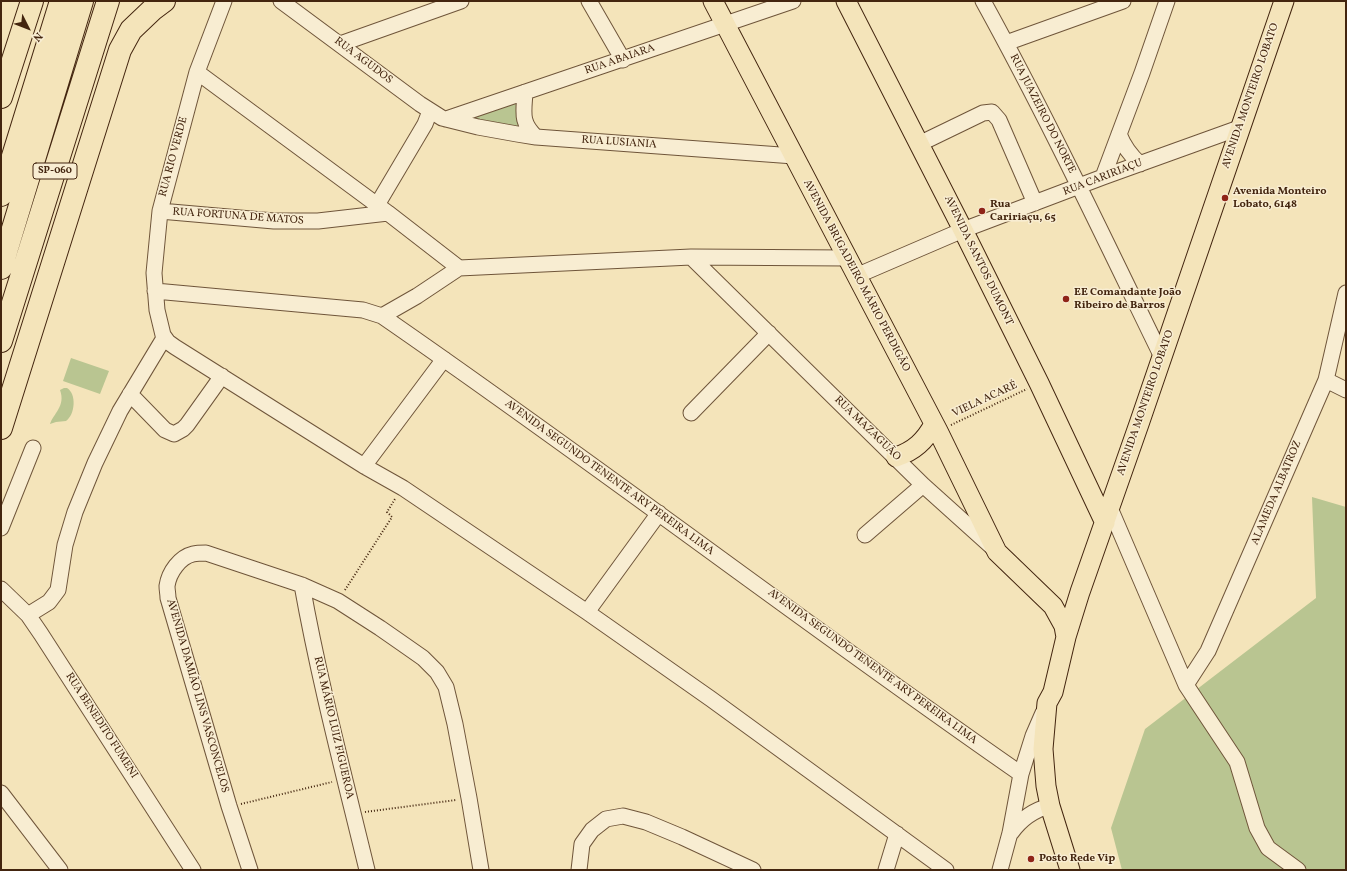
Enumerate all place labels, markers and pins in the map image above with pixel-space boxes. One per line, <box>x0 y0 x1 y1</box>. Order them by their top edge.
place label: Avenida Monteiro Lobato, 6148 <box>1233 185 1326 211</box>
marker: Avenida Monteiro Lobato, 6148 <box>1220 193 1230 203</box>
place label: Rua Caririaçu, 65 <box>990 198 1056 224</box>
marker: Rua Caririaçu, 65 <box>977 206 987 216</box>
place label: EE Comandante João Ribeiro de Barros <box>1074 286 1181 312</box>
marker: EE Comandante João Ribeiro de Barros <box>1061 294 1071 304</box>
place label: Posto Rede Vip <box>1039 852 1115 866</box>
marker: Posto Rede Vip <box>1026 854 1036 864</box>

